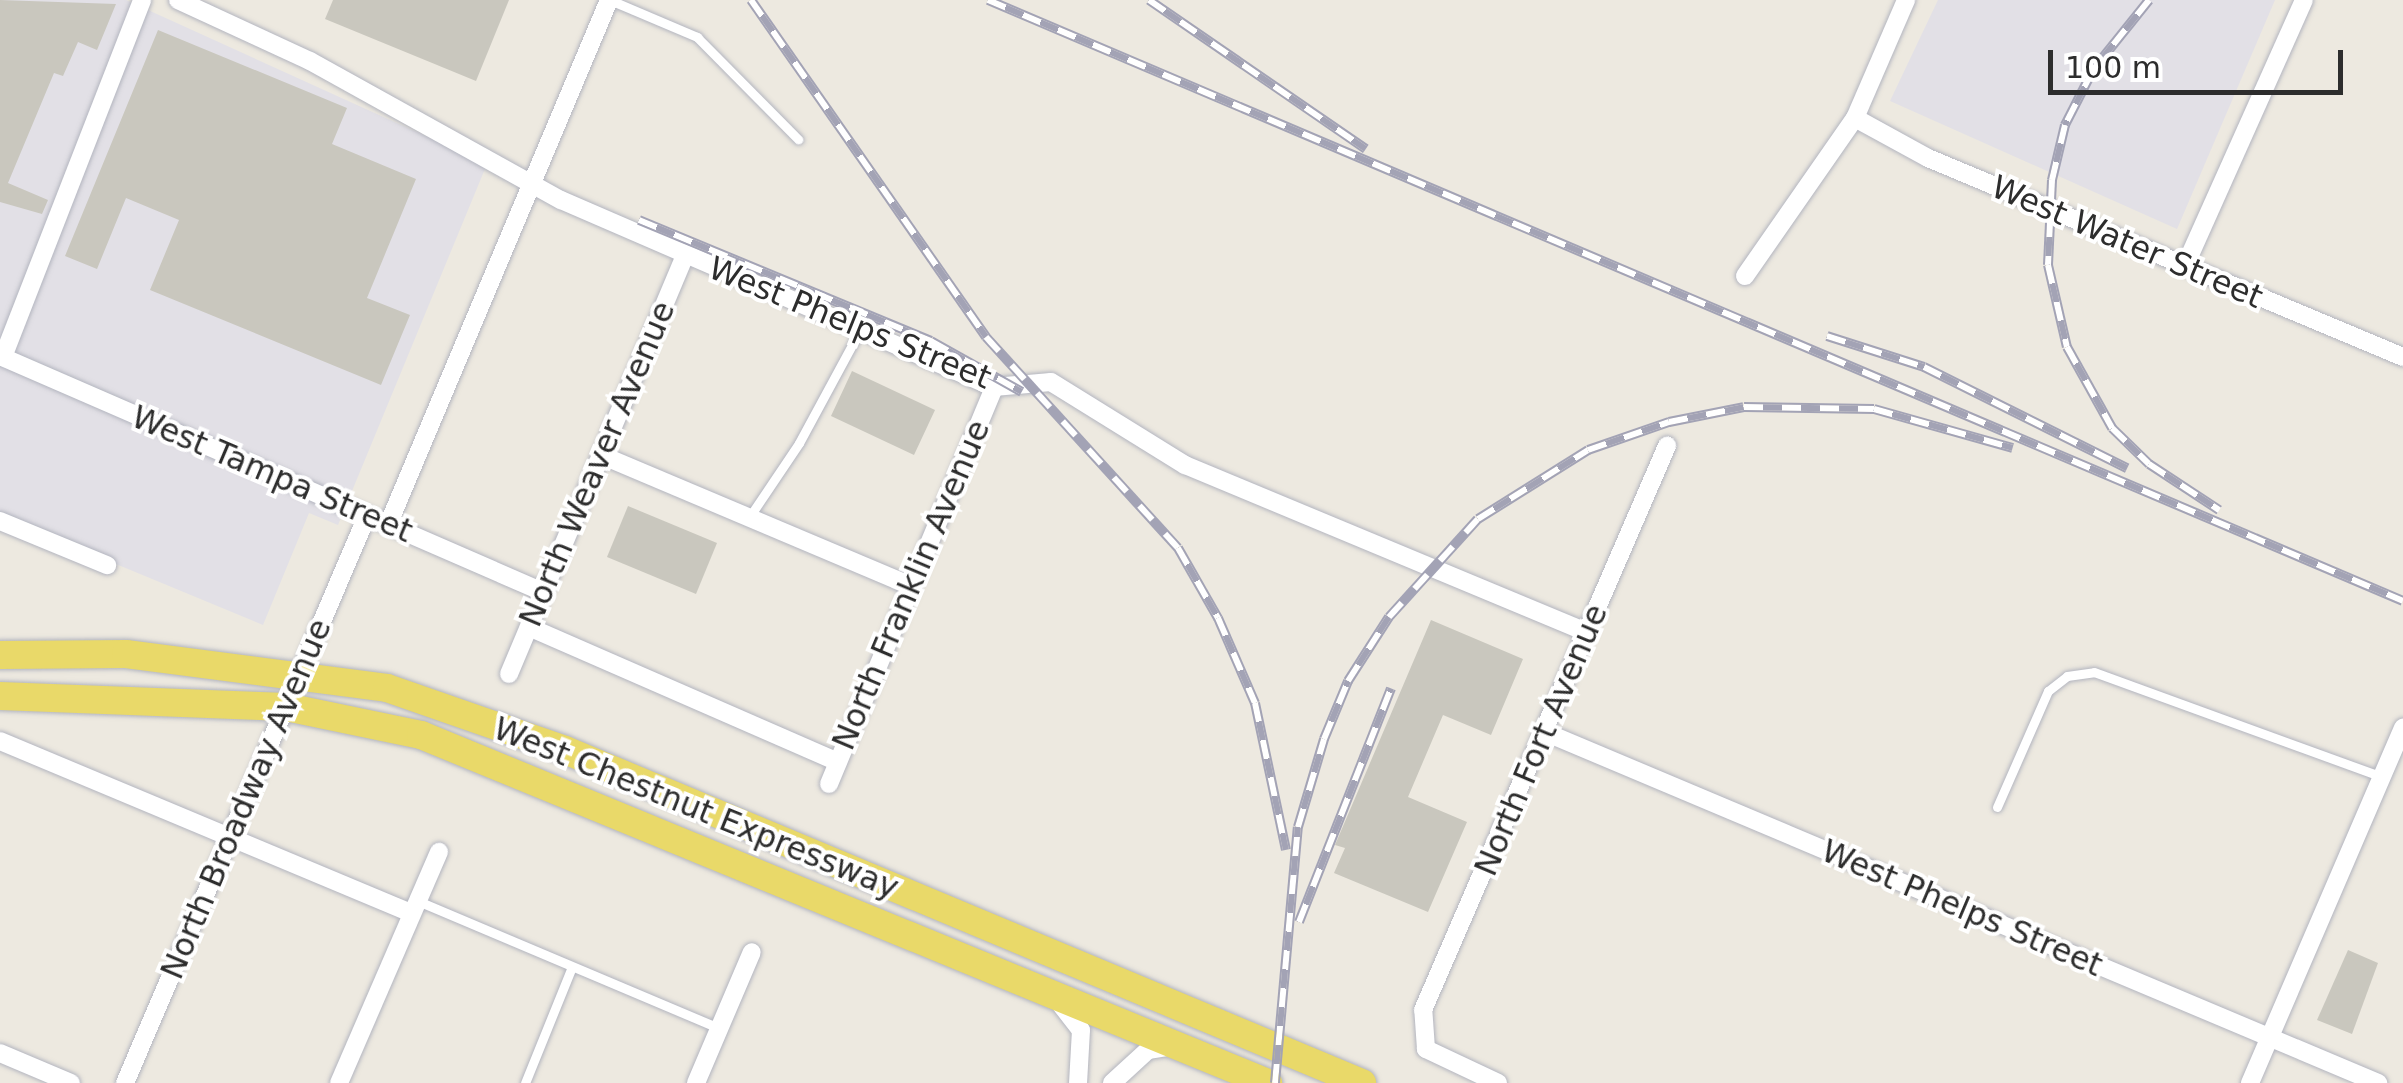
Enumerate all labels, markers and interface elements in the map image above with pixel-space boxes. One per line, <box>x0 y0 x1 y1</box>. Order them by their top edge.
scale bar <box>2053 30 2348 92</box>
text: 100 m <box>2065 50 2161 85</box>
street label: West Water Street <box>1986 168 2268 316</box>
street label: West Phelps Street <box>703 249 997 397</box>
street label: North Weaver Avenue <box>511 296 683 632</box>
street label: West Tampa Street <box>126 397 418 551</box>
street label: North Franklin Avenue <box>824 414 998 756</box>
street label: North Fort Avenue <box>1466 598 1616 882</box>
street label: North Broadway Avenue <box>153 613 339 985</box>
street label: West Chestnut Expressway <box>488 709 904 907</box>
street label: West Phelps Street <box>1816 831 2108 985</box>

